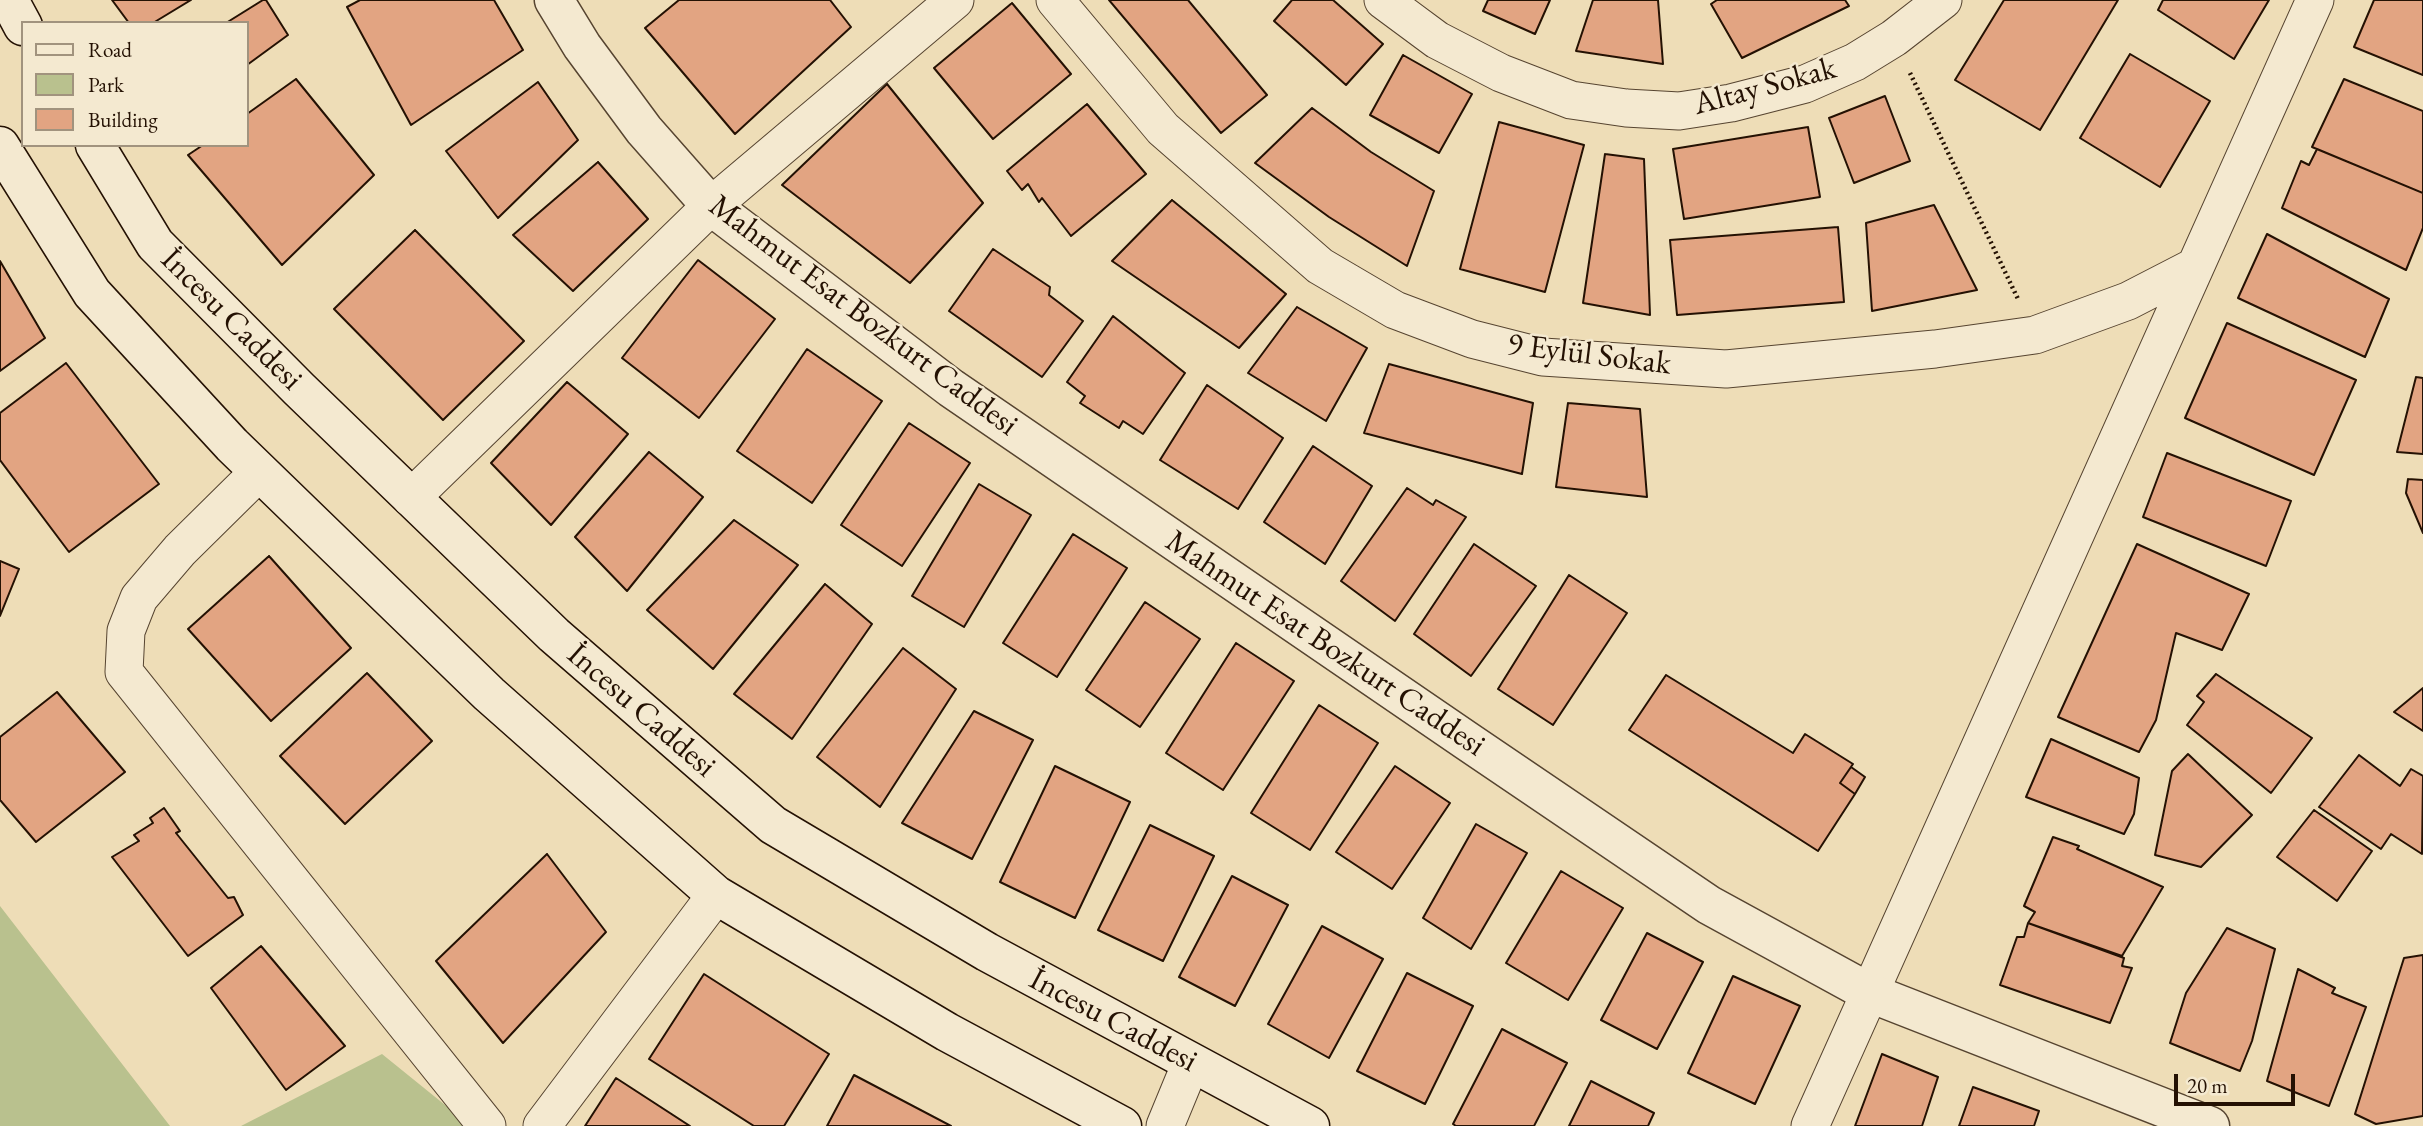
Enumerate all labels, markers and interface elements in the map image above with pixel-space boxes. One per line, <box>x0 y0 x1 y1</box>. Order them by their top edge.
legend <box>21 21 248 147</box>
text: Road <box>88 36 132 63</box>
street label: Altay Sokak <box>1690 50 1840 124</box>
text: Park <box>88 71 124 98</box>
text: Building <box>88 106 158 133</box>
street label: Mahmut Esat Bozkurt Caddesi <box>701 187 1025 445</box>
street label: İncesu Caddesi <box>152 241 310 399</box>
street label: 9 Eylül Sokak <box>1505 326 1673 384</box>
street label: Mahmut Esat Bozkurt Caddesi <box>1158 523 1492 765</box>
street label: İncesu Caddesi <box>559 636 723 786</box>
street label: İncesu Caddesi <box>1022 961 1204 1081</box>
scale bar <box>2178 1060 2299 1104</box>
text: 20 m <box>2187 1072 2228 1099</box>

